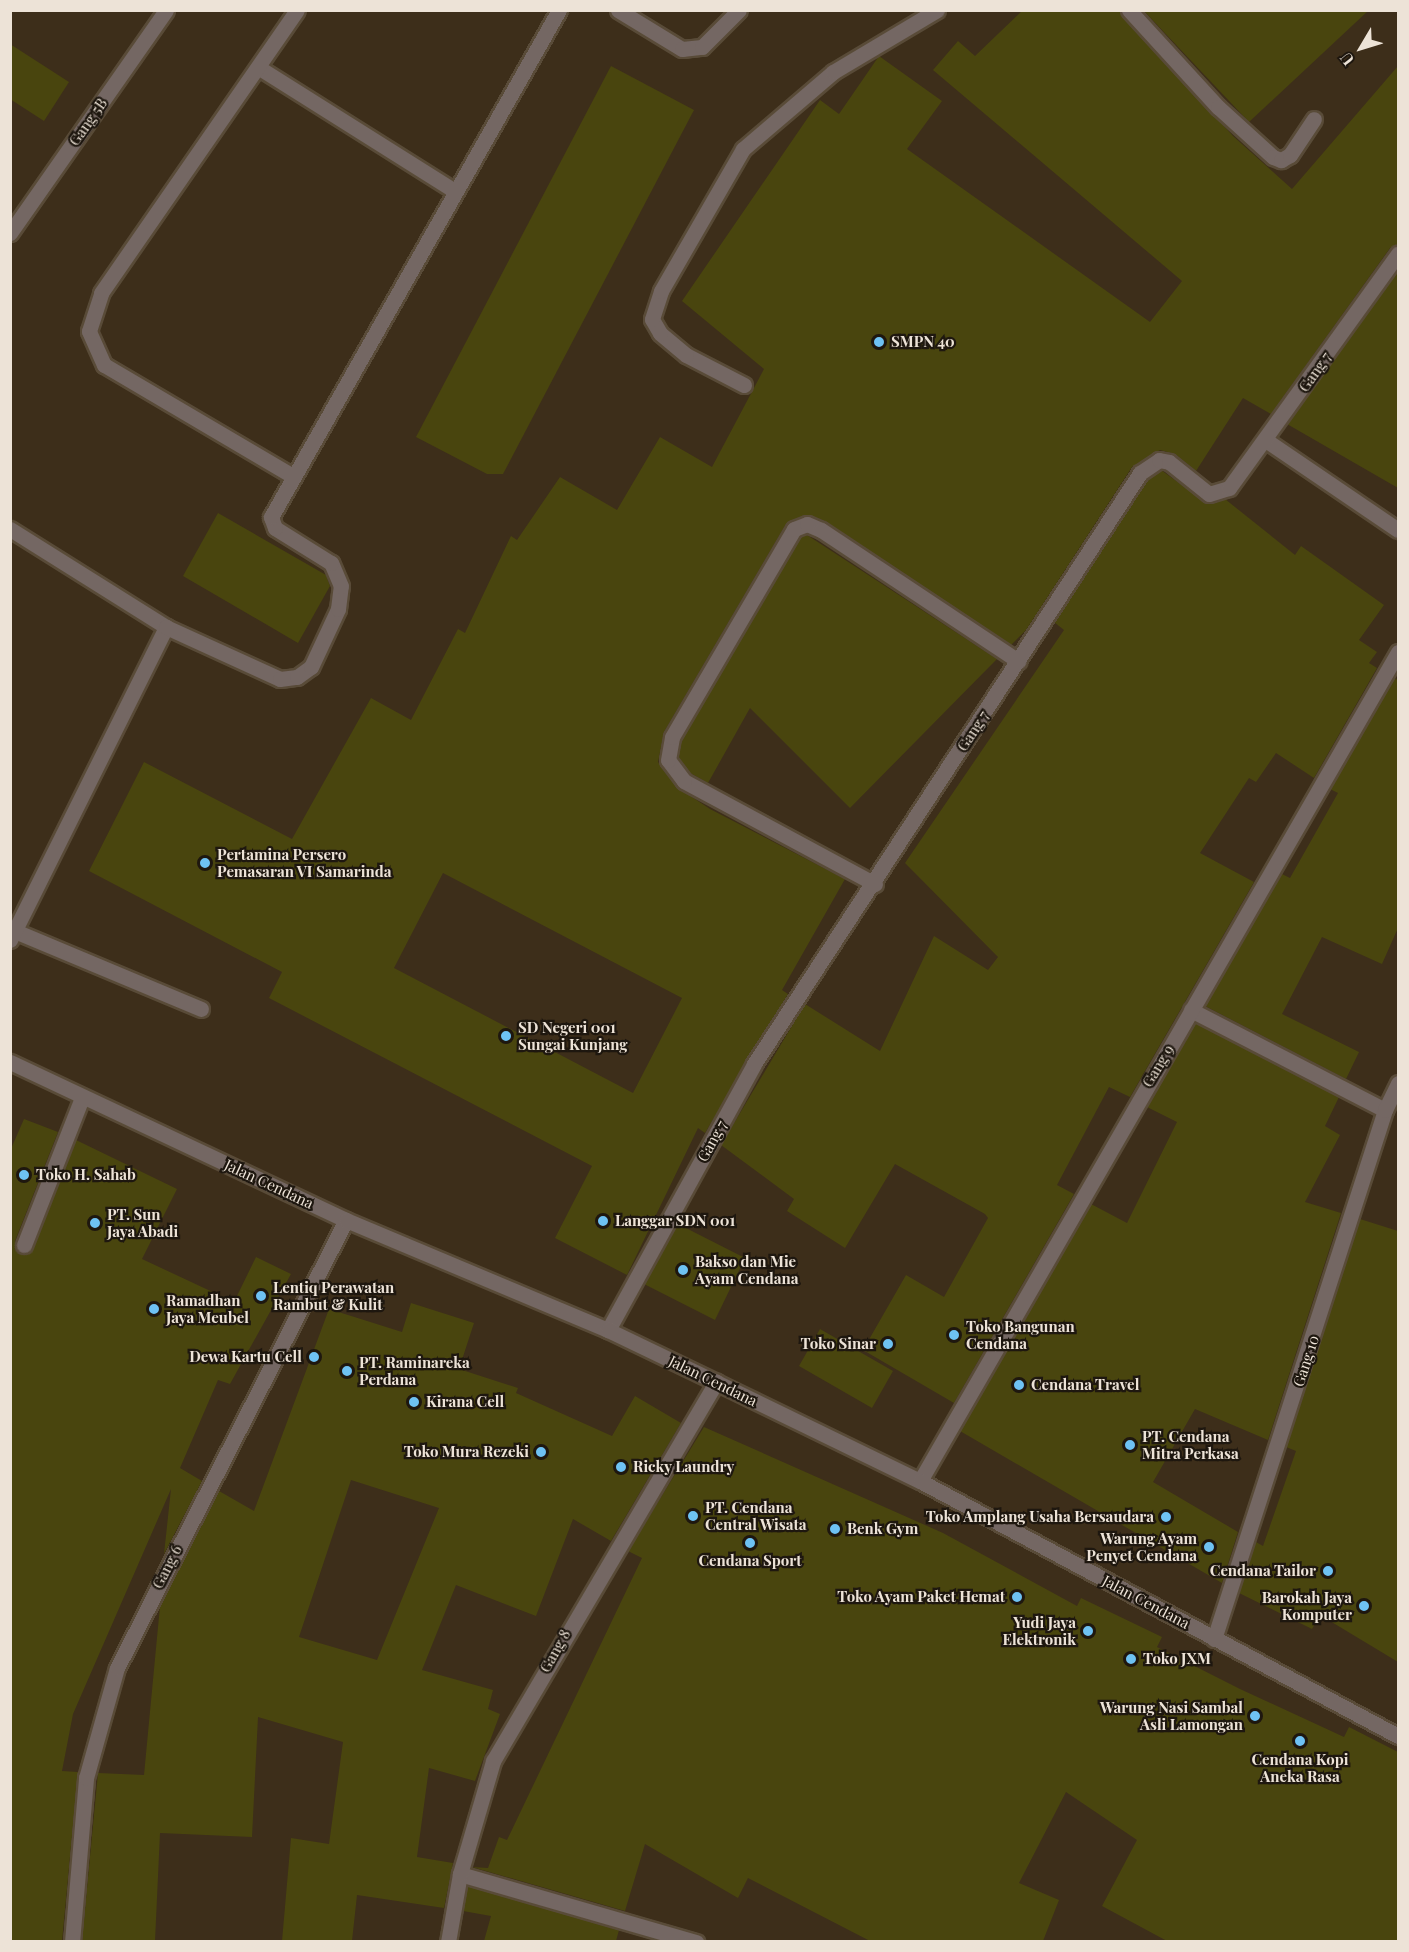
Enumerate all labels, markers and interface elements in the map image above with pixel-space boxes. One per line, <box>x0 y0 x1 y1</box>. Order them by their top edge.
north arrow <box>1331 18 1391 78</box>
text: U <box>1335 49 1358 70</box>
street label: Gang 5B <box>65 95 111 149</box>
place label: SMPN 40 <box>891 333 955 351</box>
marker: SMPN 40 <box>872 335 886 349</box>
street label: Gang 7 <box>1295 349 1335 395</box>
street label: Gang 7 <box>953 707 993 755</box>
place label: Pertamina Persero Pemasaran VI Samarinda <box>217 845 392 880</box>
marker: Pertamina Persero Pemasaran VI Samarinda <box>198 856 212 870</box>
place label: SD Negeri 001 Sungai Kunjang <box>518 1018 628 1053</box>
marker: SD Negeri 001 Sungai Kunjang <box>499 1029 513 1043</box>
street label: Gang 9 <box>1138 1042 1178 1090</box>
street label: Gang 7 <box>693 1117 731 1165</box>
street label: Jalan Cendana <box>222 1156 316 1212</box>
place label: Toko H. Sahab <box>36 1166 136 1184</box>
marker: Toko H. Sahab <box>17 1168 31 1182</box>
place label: PT. Sun Jaya Abadi <box>107 1205 179 1240</box>
place label: Langgar SDN 001 <box>615 1212 735 1230</box>
marker: Langgar SDN 001 <box>596 1214 610 1228</box>
marker: PT. Sun Jaya Abadi <box>88 1216 102 1230</box>
place label: Bakso dan Mie Ayam Cendana <box>695 1252 798 1287</box>
marker: Bakso dan Mie Ayam Cendana <box>676 1263 690 1277</box>
place label: Lentiq Perawatan Rambut & Kulit <box>273 1278 394 1313</box>
marker: Lentiq Perawatan Rambut & Kulit <box>254 1289 268 1303</box>
place label: Ramadhan Jaya Meubel <box>166 1291 249 1326</box>
marker: Ramadhan Jaya Meubel <box>147 1302 161 1316</box>
place label: Toko Bangunan Cendana <box>966 1317 1075 1352</box>
marker: Toko Bangunan Cendana <box>947 1328 961 1342</box>
street label: Gang 10 <box>1289 1333 1323 1389</box>
place label: Toko Sinar <box>800 1335 876 1353</box>
marker: Toko Sinar <box>881 1337 895 1351</box>
place label: Dewa Kartu Cell <box>189 1348 302 1366</box>
marker: Dewa Kartu Cell <box>307 1350 321 1364</box>
street label: Jalan Cendana <box>666 1352 760 1410</box>
place label: PT. Raminareka Perdana <box>359 1353 470 1388</box>
marker: PT. Raminareka Perdana <box>340 1364 354 1378</box>
place label: Cendana Travel <box>1031 1376 1140 1394</box>
marker: Cendana Travel <box>1012 1378 1026 1392</box>
place label: Kirana Cell <box>426 1393 504 1411</box>
marker: Kirana Cell <box>407 1395 421 1409</box>
place label: PT. Cendana Mitra Perkasa <box>1142 1427 1239 1462</box>
marker: PT. Cendana Mitra Perkasa <box>1123 1438 1137 1452</box>
place label: Toko Mura Rezeki <box>404 1443 529 1461</box>
marker: Toko Mura Rezeki <box>534 1445 548 1459</box>
place label: Ricky Laundry <box>633 1458 735 1476</box>
marker: Ricky Laundry <box>614 1460 628 1474</box>
place label: PT. Cendana Central Wisata <box>705 1498 807 1533</box>
place label: Toko Amplang Usaha Bersaudara <box>925 1508 1154 1526</box>
marker: PT. Cendana Central Wisata <box>686 1509 700 1523</box>
marker: Toko Amplang Usaha Bersaudara <box>1159 1510 1173 1524</box>
place label: Benk Gym <box>847 1520 918 1538</box>
marker: Benk Gym <box>828 1522 842 1536</box>
place label: Warung Ayam Penyet Cendana <box>1086 1529 1197 1564</box>
marker: Cendana Sport <box>743 1536 757 1550</box>
marker: Warung Ayam Penyet Cendana <box>1202 1540 1216 1554</box>
street label: Gang 6 <box>149 1542 185 1592</box>
place label: Cendana Sport <box>699 1552 801 1570</box>
place label: Cendana Tailor <box>1209 1562 1316 1580</box>
marker: Cendana Tailor <box>1321 1564 1335 1578</box>
street label: Jalan Cendana <box>1099 1572 1193 1632</box>
place label: Toko Ayam Paket Hemat <box>837 1588 1005 1606</box>
place label: Barokah Jaya Komputer <box>1262 1588 1352 1623</box>
marker: Toko Ayam Paket Hemat <box>1010 1590 1024 1604</box>
marker: Barokah Jaya Komputer <box>1357 1599 1371 1613</box>
place label: Yudi Jaya Elektronik <box>1002 1613 1076 1648</box>
marker: Yudi Jaya Elektronik <box>1081 1624 1095 1638</box>
street label: Gang 8 <box>536 1626 574 1676</box>
place label: Toko JXM <box>1143 1650 1211 1668</box>
marker: Toko JXM <box>1124 1652 1138 1666</box>
place label: Warung Nasi Sambal Asli Lamongan <box>1100 1698 1243 1733</box>
marker: Warung Nasi Sambal Asli Lamongan <box>1248 1709 1262 1723</box>
marker: Cendana Kopi Aneka Rasa <box>1293 1734 1307 1748</box>
place label: Cendana Kopi Aneka Rasa <box>1251 1750 1349 1785</box>

